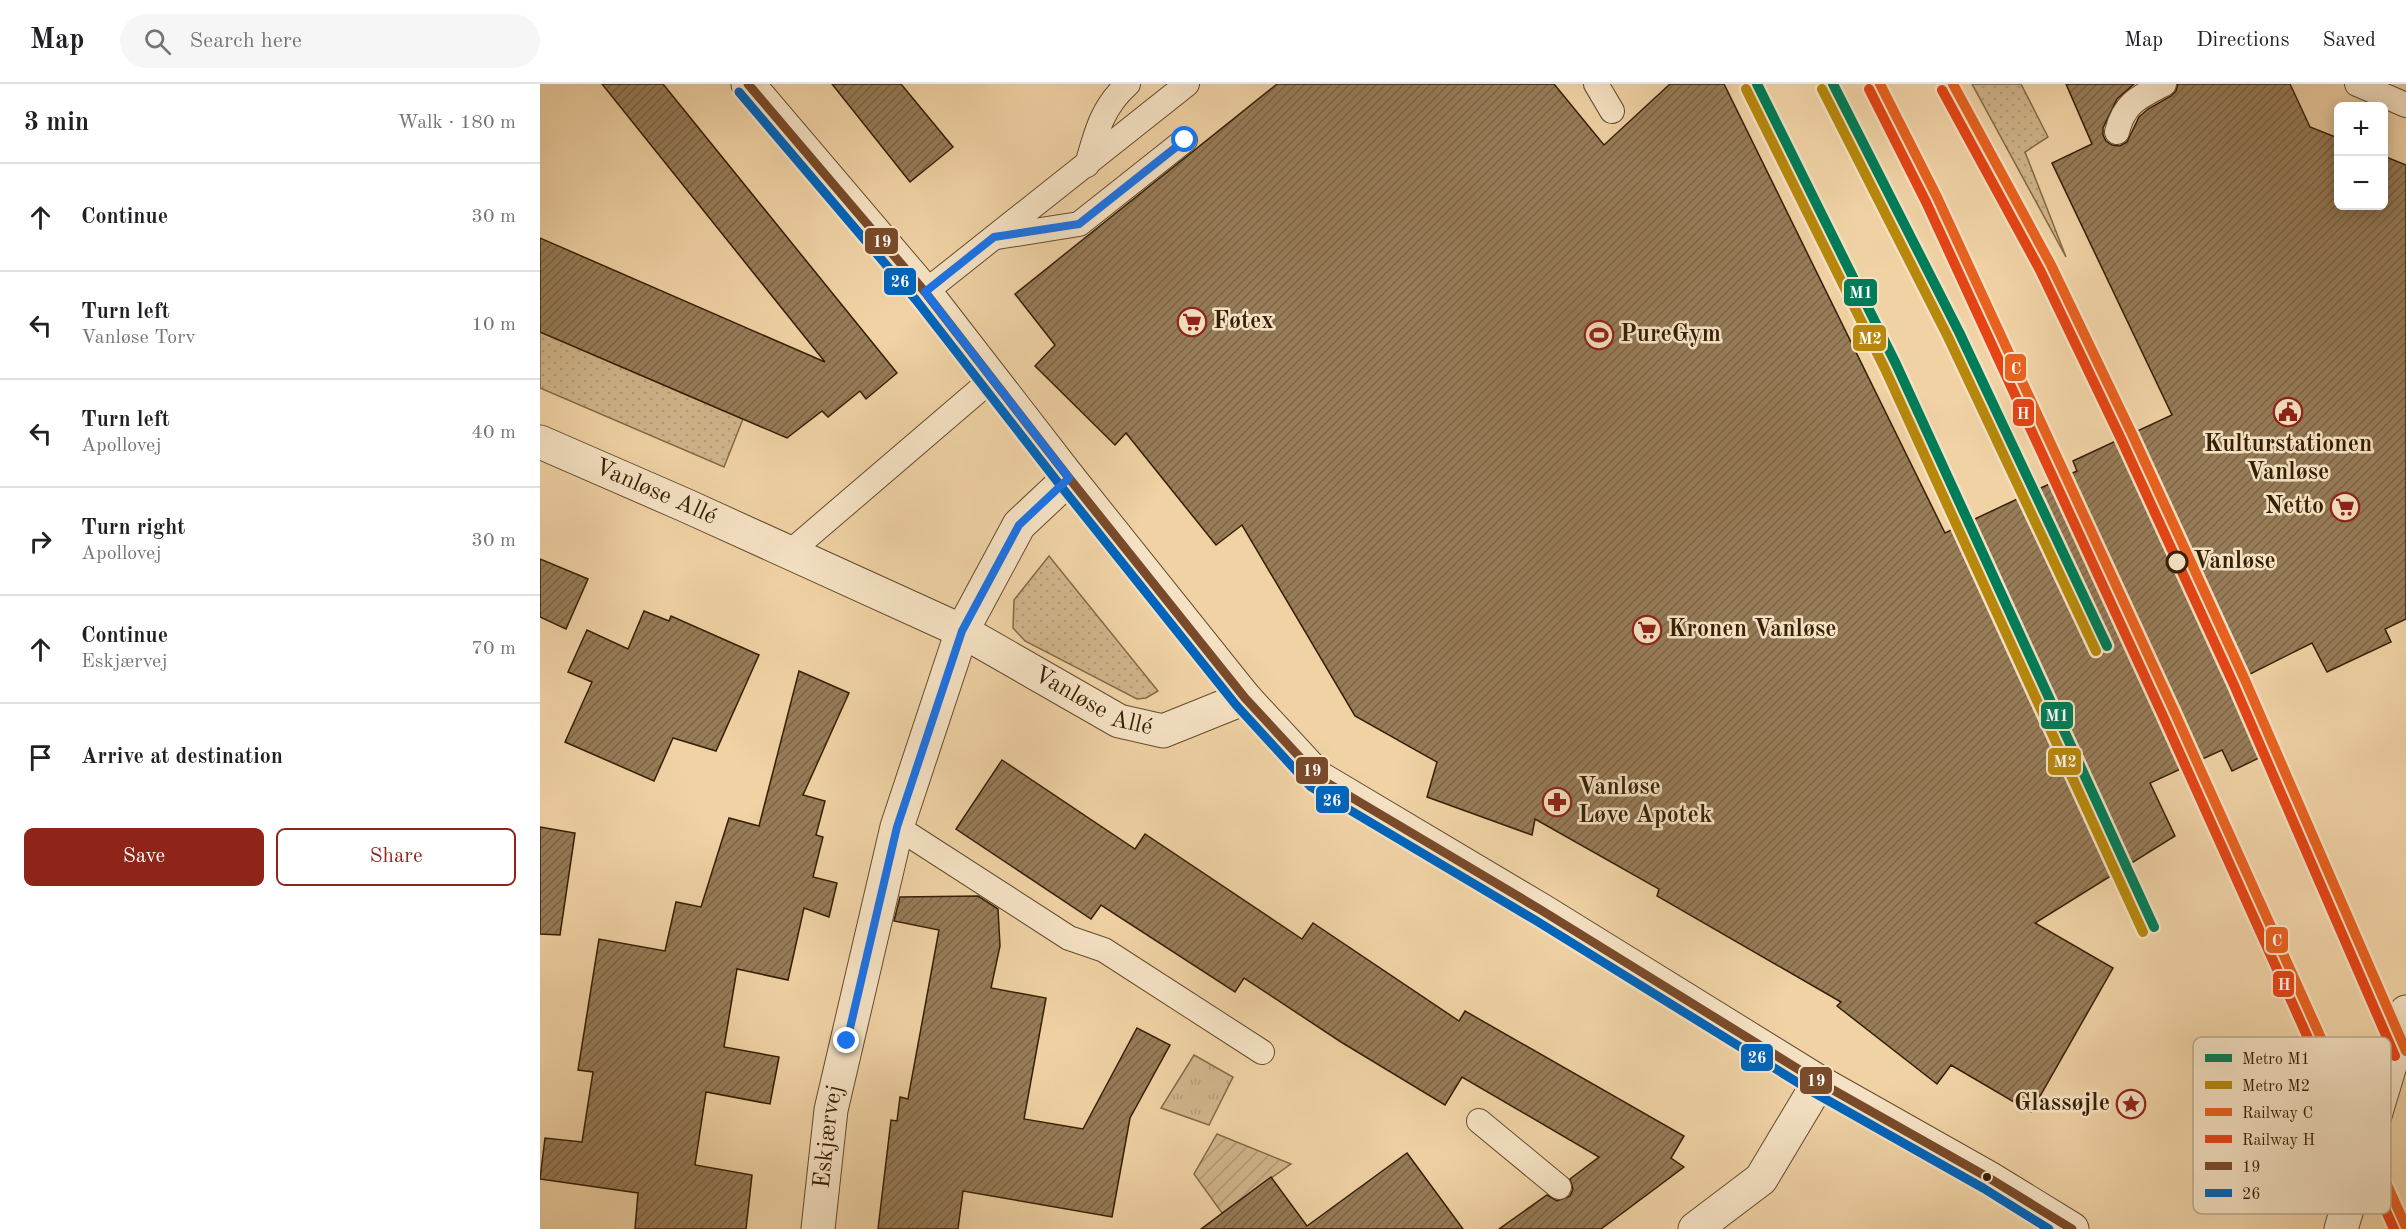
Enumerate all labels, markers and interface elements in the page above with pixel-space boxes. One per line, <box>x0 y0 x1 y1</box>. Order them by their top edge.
search box <box>120 14 540 68</box>
icon: search <box>141 25 174 58</box>
text: Map <box>30 27 84 55</box>
text: Search here <box>189 30 302 52</box>
text: Map <box>2124 30 2163 51</box>
text: Directions <box>2196 30 2290 51</box>
text: Saved <box>2323 30 2376 51</box>
map controls <box>2334 102 2388 210</box>
button: + <box>2334 102 2388 156</box>
text: 3 min <box>24 110 89 136</box>
text: Walk · 180 m <box>397 113 516 133</box>
route start <box>1171 126 1197 152</box>
button: − <box>2334 156 2388 210</box>
icon: ahead <box>24 201 57 234</box>
text: Continue <box>81 206 168 228</box>
text: 30 m <box>471 207 516 227</box>
line badge: 19 <box>864 227 899 255</box>
text: 19 <box>873 235 891 251</box>
line badge: 26 <box>883 267 917 296</box>
text: 26 <box>891 275 909 291</box>
line badge: M1 <box>1843 278 1878 307</box>
text: M1 <box>1849 286 1873 302</box>
text: Turn left <box>81 301 170 323</box>
supermarket icon: Føtex <box>1176 306 1208 338</box>
icon: left <box>24 309 57 342</box>
place label: Føtex <box>1213 310 1274 334</box>
text: 10 m <box>471 315 516 335</box>
sports icon: PureGym <box>1583 319 1615 351</box>
place label: PureGym <box>1620 323 1721 347</box>
line badge: M2 <box>1852 324 1887 352</box>
text: Vanløse Torv <box>81 328 196 348</box>
text: M2 <box>1858 332 1882 348</box>
line badge: C <box>2004 353 2027 382</box>
text: C <box>2011 362 2021 378</box>
public building icon: Kulturstationen Vanløse <box>2272 396 2304 428</box>
line badge: H <box>2012 398 2035 427</box>
text: H <box>2016 407 2030 423</box>
text: Turn left <box>81 409 170 431</box>
icon: left <box>24 417 57 450</box>
text: 40 m <box>471 423 516 443</box>
place label: Kulturstationen Vanløse <box>2204 433 2372 485</box>
text: Apollovej <box>81 436 162 456</box>
street label: Vanløse Allé <box>591 455 720 530</box>
supermarket icon: Netto <box>2329 491 2361 523</box>
place label: Netto <box>2265 495 2324 519</box>
text: Turn right <box>81 517 185 539</box>
icon: right <box>24 525 57 558</box>
text: 30 m <box>471 531 516 551</box>
text: Apollovej <box>81 544 162 564</box>
place label: Vanløse <box>2193 550 2276 574</box>
marker: Vanløse <box>2166 551 2188 573</box>
supermarket icon: Kronen Vanløse <box>1631 614 1663 646</box>
place label: Kronen Vanløse <box>1668 618 1837 642</box>
text: Continue <box>81 625 168 647</box>
icon: ahead <box>24 633 57 666</box>
text: 70 m <box>471 639 516 659</box>
text: Eskjærvej <box>81 652 168 672</box>
street label: Vanløse Allé <box>1029 663 1155 740</box>
line badge: M1 <box>2040 701 2074 730</box>
text: M1 <box>2045 709 2069 725</box>
icon: arrive <box>24 741 57 774</box>
text: Arrive at destination <box>81 746 283 768</box>
line badge: M2 <box>2047 747 2082 776</box>
text: M2 <box>2053 755 2077 771</box>
line badge: 19 <box>1295 756 1329 785</box>
text: 19 <box>1303 764 1321 780</box>
place label: Vanløse Løve Apotek <box>1578 776 1712 828</box>
line badge: 26 <box>1315 785 1350 814</box>
pharmacy icon: Vanløse Løve Apotek <box>1541 786 1573 818</box>
text: 26 <box>1323 794 1341 810</box>
button: Save <box>24 828 264 886</box>
button: Share <box>276 828 516 886</box>
line badge: C <box>2265 926 2289 954</box>
text: C <box>2272 934 2282 950</box>
line badge: H <box>2272 970 2295 998</box>
text: H <box>2277 978 2291 994</box>
route end <box>833 1027 859 1053</box>
legend <box>2193 1037 2391 1214</box>
line badge: 26 <box>1740 1043 1774 1072</box>
text: 26 <box>1748 1051 1766 1067</box>
text: Metro M1 <box>2242 1052 2310 1068</box>
line badge: 19 <box>1799 1066 1833 1095</box>
text: 19 <box>1807 1074 1825 1090</box>
text: Metro M2 <box>2242 1079 2310 1095</box>
street label: Eskjærvej <box>811 1083 848 1190</box>
place icon: Glassøjle <box>2115 1088 2147 1120</box>
place label: Glassøjle <box>2014 1092 2110 1116</box>
text: Railway C <box>2242 1106 2313 1122</box>
text: Railway H <box>2242 1133 2315 1149</box>
text: 19 <box>2242 1160 2261 1176</box>
unlabelled marker <box>1981 1171 1993 1183</box>
text: 26 <box>2242 1187 2261 1203</box>

